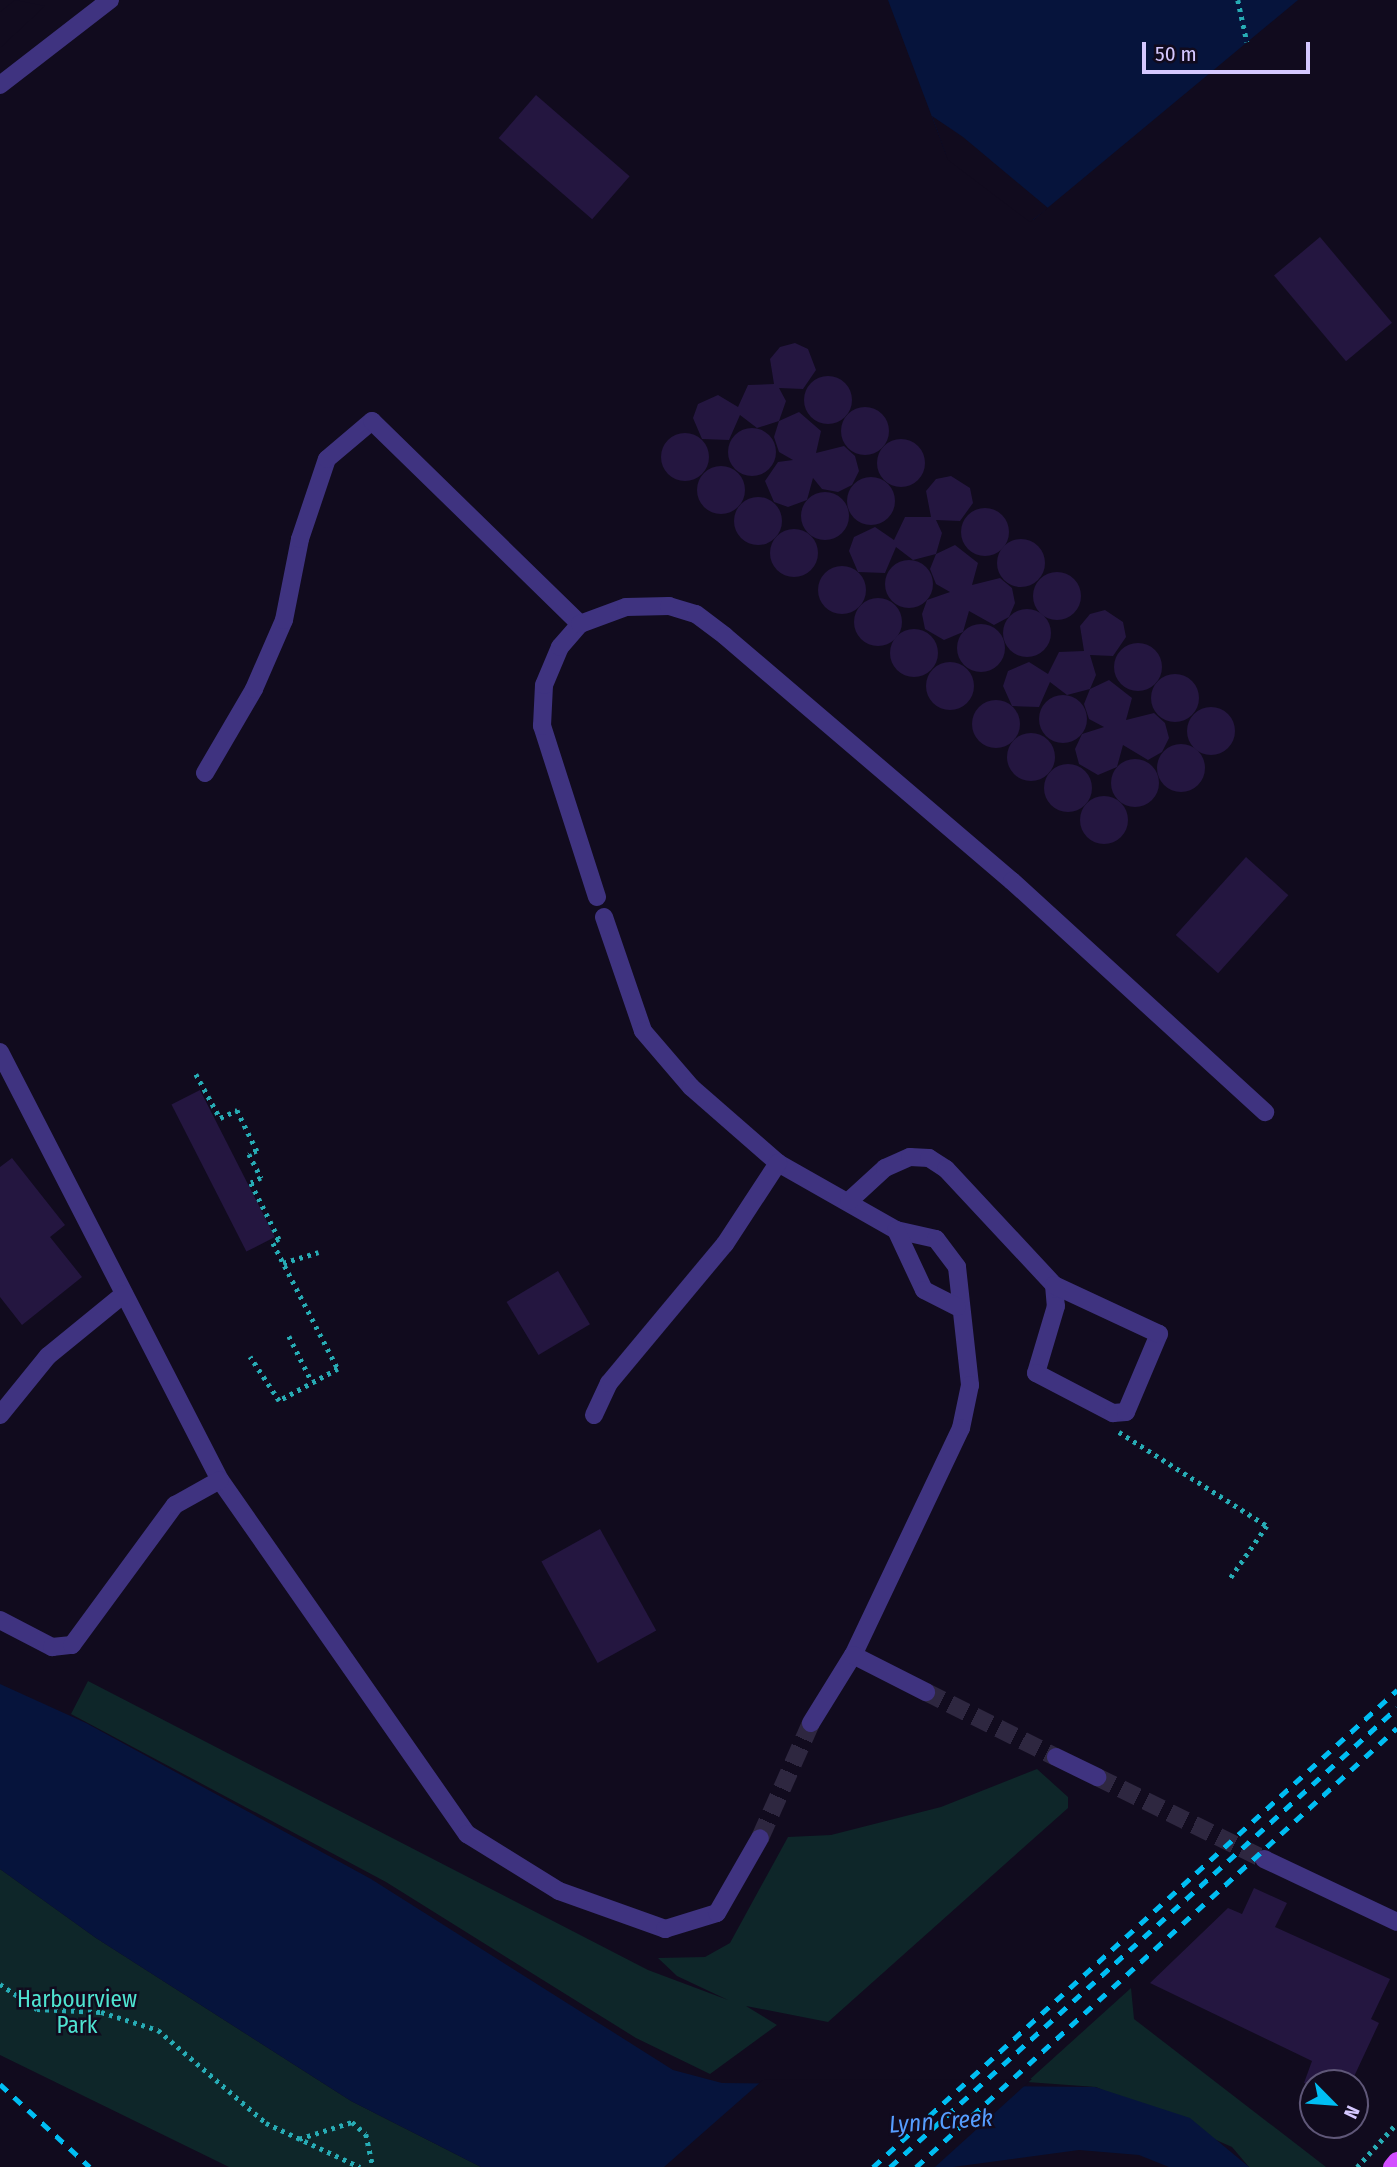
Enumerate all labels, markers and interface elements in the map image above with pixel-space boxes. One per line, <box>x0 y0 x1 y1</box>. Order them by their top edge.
scale bar <box>1145 28 1313 72</box>
text: 50 m <box>1155 41 1197 67</box>
park label: Harbourview Park <box>17 1985 137 2039</box>
north arrow <box>1299 2069 1369 2139</box>
text: N <box>1339 2102 1365 2122</box>
water label: Lynn Creek <box>888 2104 994 2140</box>

